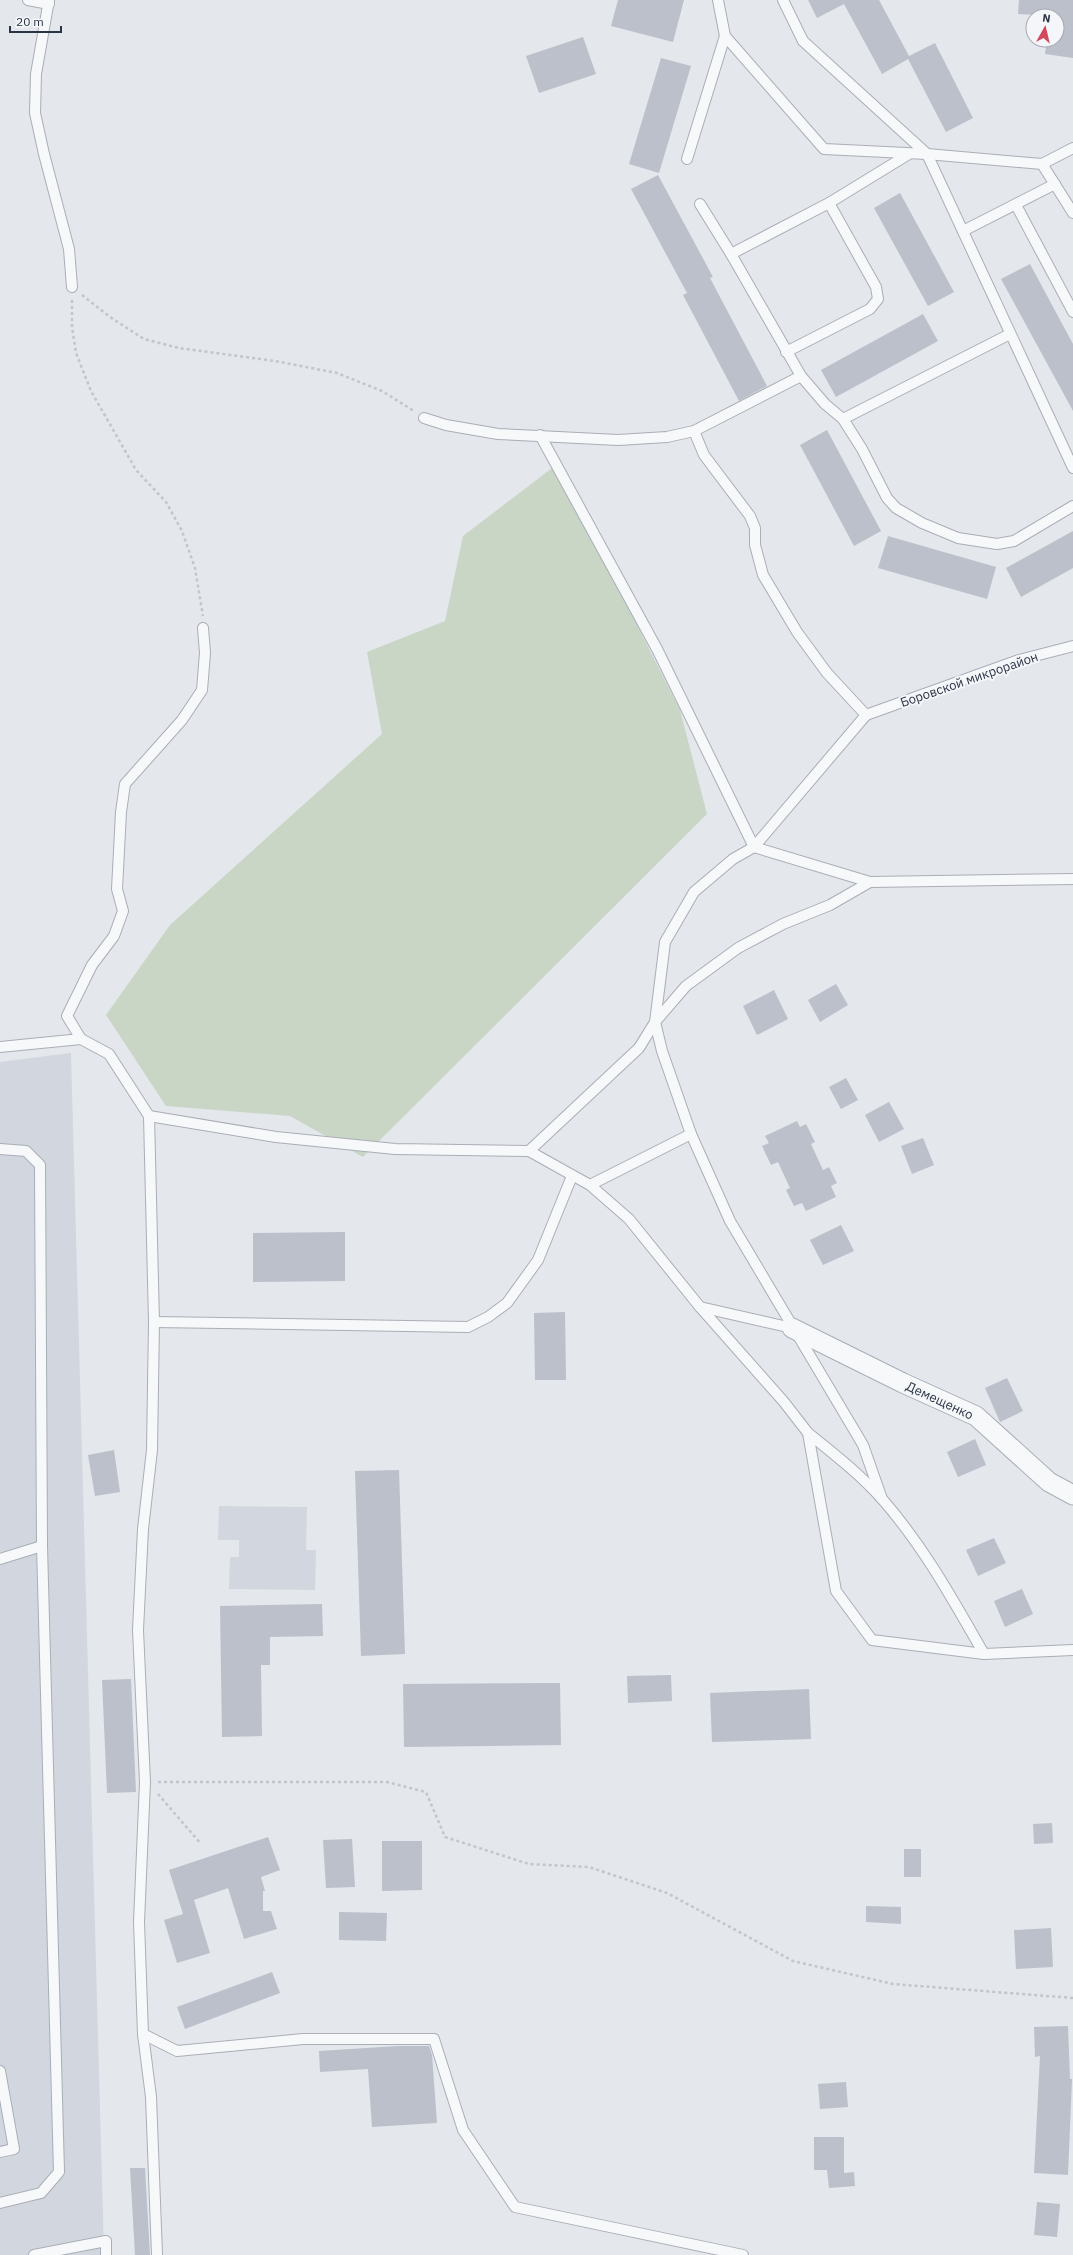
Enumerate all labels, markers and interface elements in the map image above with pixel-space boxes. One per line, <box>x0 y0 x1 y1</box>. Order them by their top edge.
scale bar <box>10 8 61 34</box>
north arrow <box>1025 8 1065 48</box>
text: N <box>1041 11 1051 26</box>
text: 20 m <box>16 14 44 29</box>
street label: Боровской микрорайон <box>898 648 1040 711</box>
street label: Демещенко <box>903 1377 976 1423</box>

